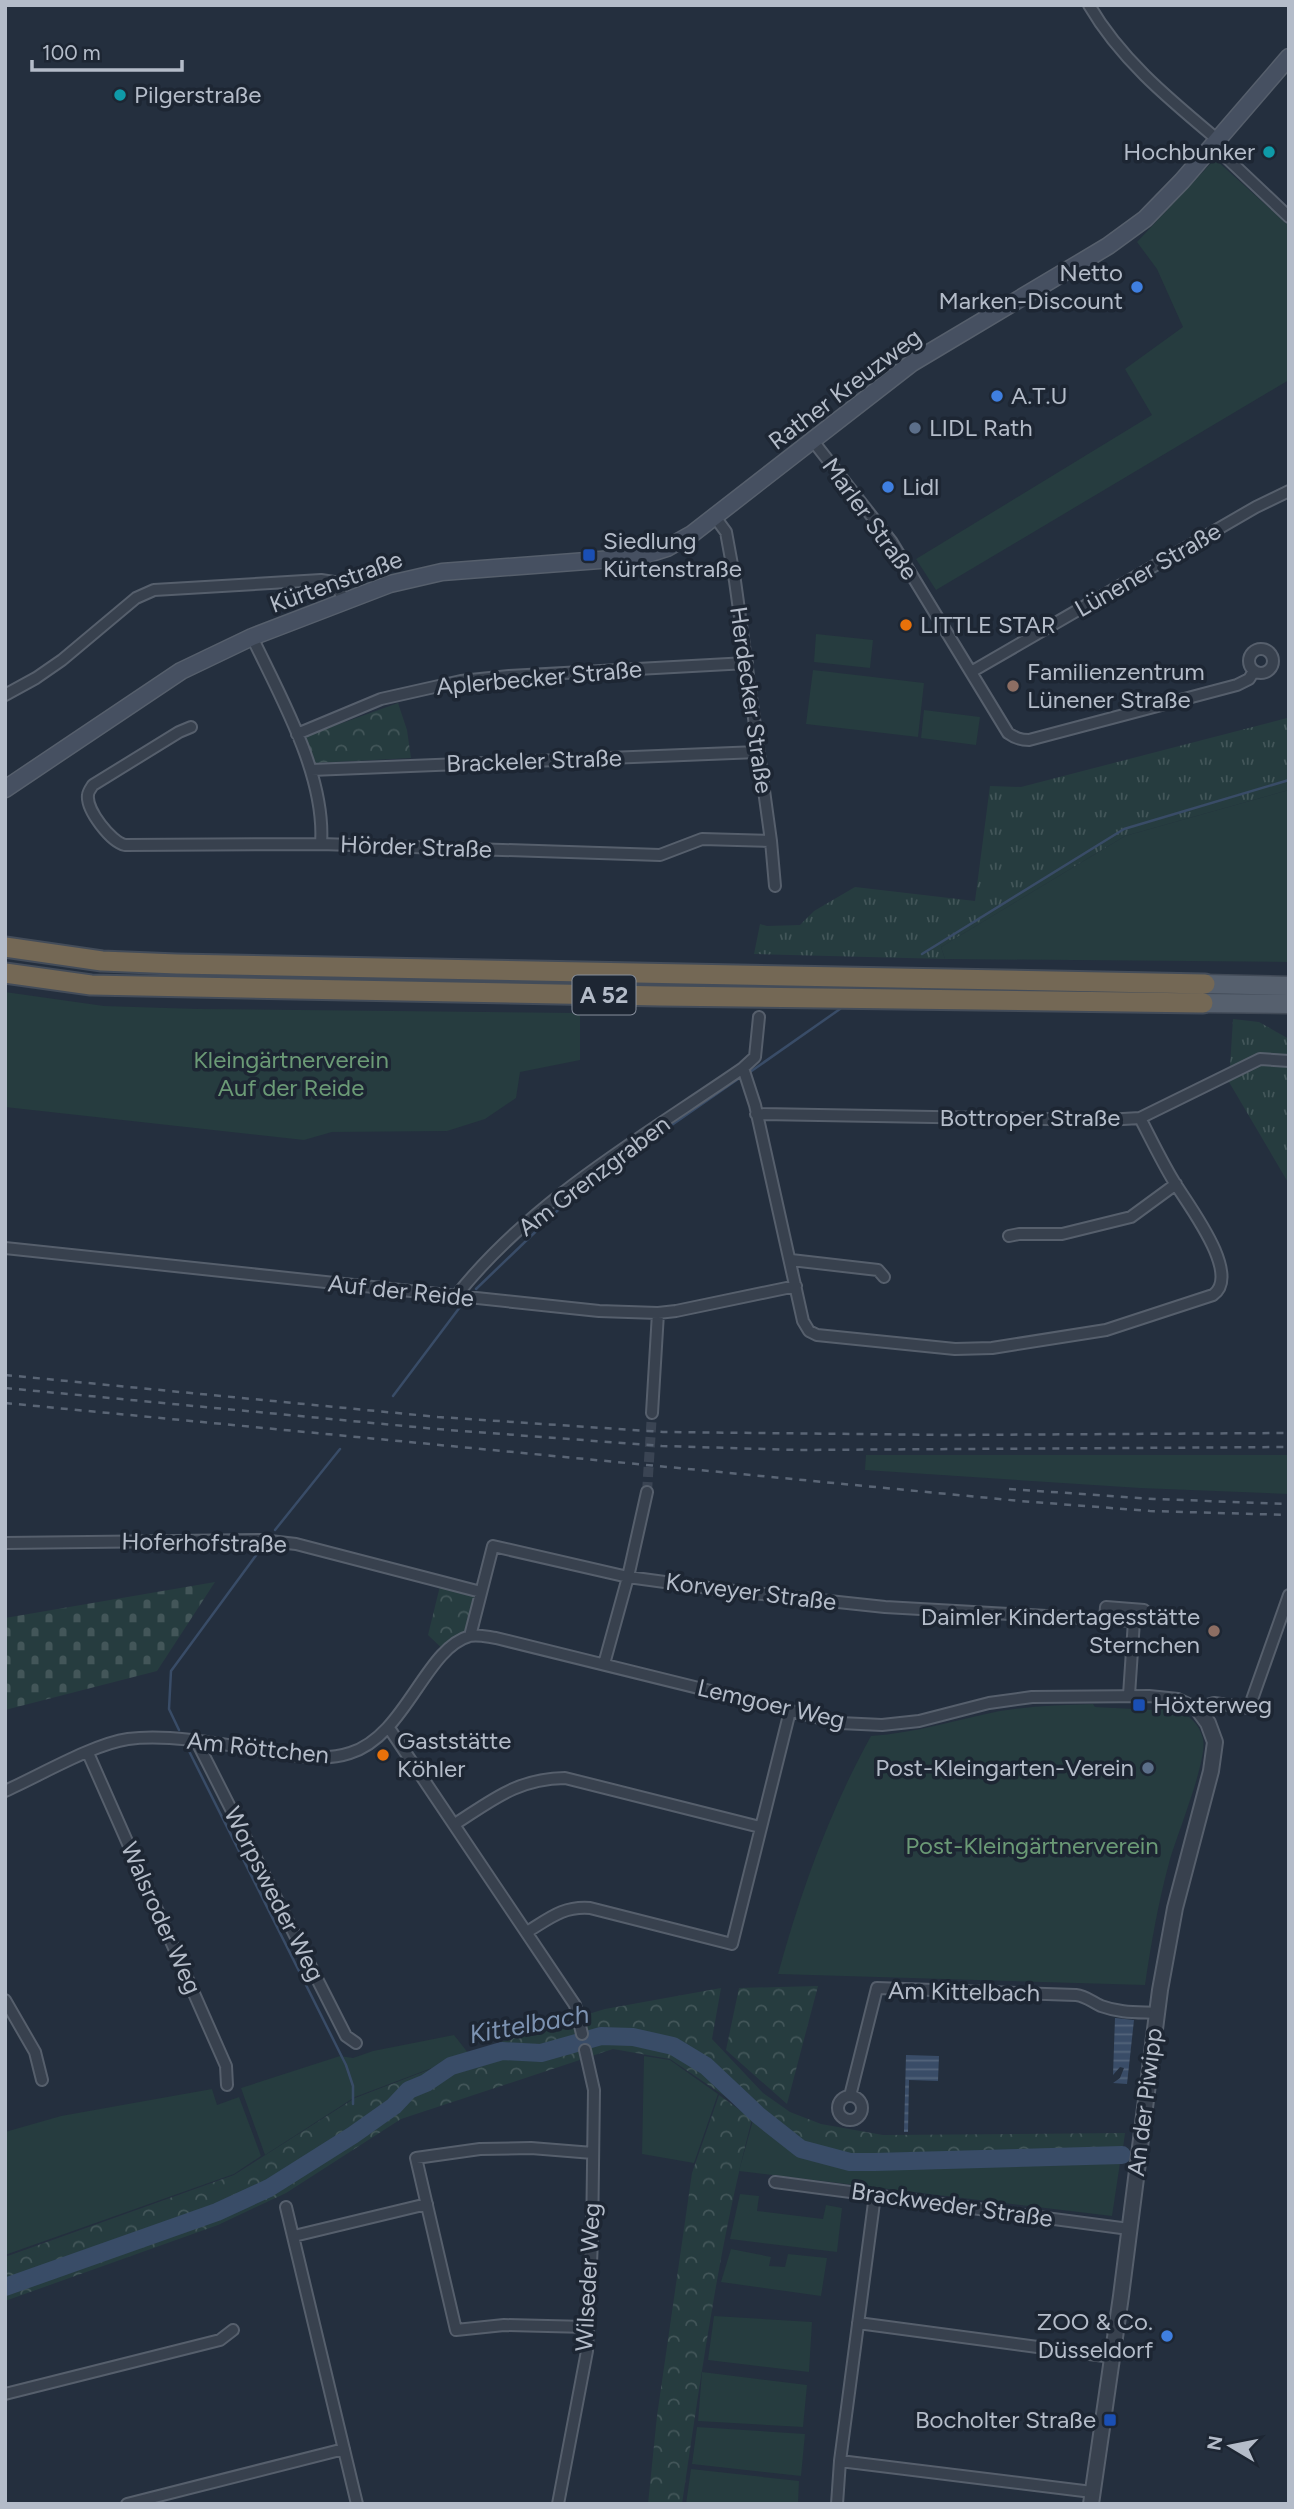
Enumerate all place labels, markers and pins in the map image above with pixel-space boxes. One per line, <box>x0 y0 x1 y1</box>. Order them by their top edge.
place label: Pilgerstraße <box>134 80 261 109</box>
marker: Pilgerstraße <box>112 87 128 103</box>
place label: Hochbunker <box>1123 137 1255 166</box>
marker: Hochbunker <box>1261 144 1277 160</box>
place label: Netto Marken-Discount <box>938 258 1123 315</box>
marker: Netto Marken-Discount <box>1129 279 1145 295</box>
place label: A.T.U <box>1011 381 1067 410</box>
marker: A.T.U <box>989 388 1005 404</box>
place label: LIDL Rath <box>929 413 1033 442</box>
marker: LIDL Rath <box>907 420 923 436</box>
place label: Lidl <box>902 472 939 501</box>
marker: Lidl <box>880 479 896 495</box>
place label: Siedlung Kürtenstraße <box>603 526 742 583</box>
marker: Siedlung Kürtenstraße <box>581 547 597 563</box>
place label: LITTLE STAR <box>920 610 1056 639</box>
marker: LITTLE STAR <box>898 617 914 633</box>
place label: Familienzentrum Lünener Straße <box>1027 657 1205 714</box>
marker: Familienzentrum Lünener Straße <box>1005 678 1021 694</box>
place label: Daimler Kindertagesstätte Sternchen <box>921 1602 1200 1659</box>
marker: Daimler Kindertagesstätte Sternchen <box>1206 1623 1222 1639</box>
place label: Höxterweg <box>1153 1690 1272 1719</box>
marker: Höxterweg <box>1131 1697 1147 1713</box>
place label: Gaststätte Köhler <box>397 1726 511 1783</box>
marker: Gaststätte Köhler <box>375 1747 391 1763</box>
place label: Post-Kleingarten-Verein <box>875 1753 1134 1782</box>
marker: Post-Kleingarten-Verein <box>1140 1760 1156 1776</box>
place label: ZOO & Co. Düsseldorf <box>1037 2307 1153 2364</box>
marker: ZOO & Co. Düsseldorf <box>1159 2328 1175 2344</box>
place label: Bocholter Straße <box>915 2405 1096 2434</box>
marker: Bocholter Straße <box>1102 2412 1118 2428</box>

